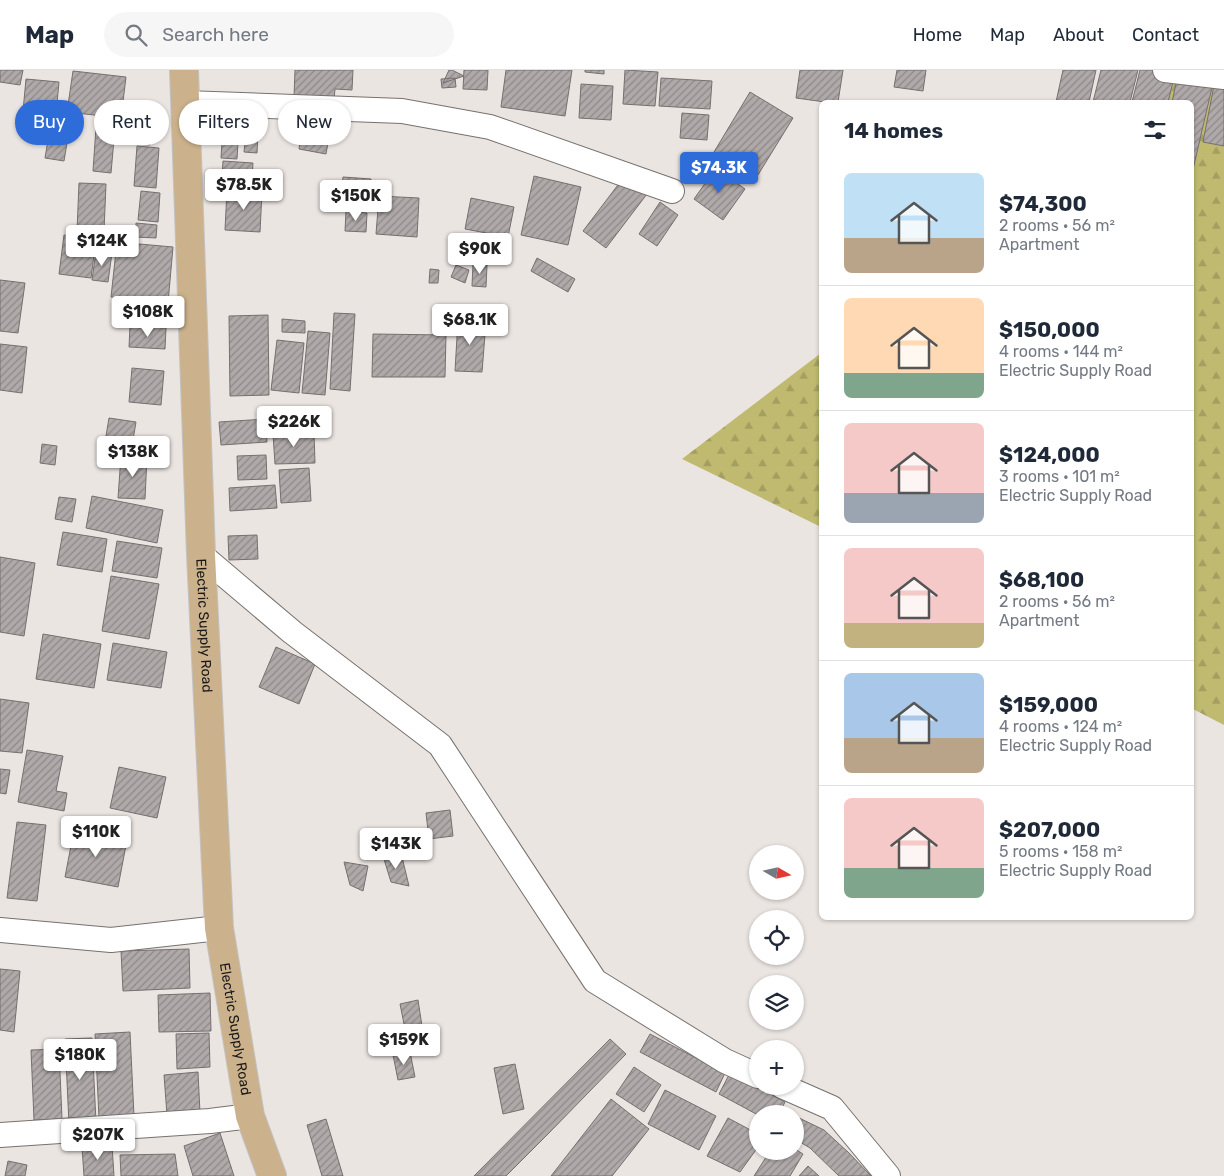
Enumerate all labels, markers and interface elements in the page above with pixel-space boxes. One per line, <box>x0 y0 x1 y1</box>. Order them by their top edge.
search box <box>104 12 454 57</box>
text: Map <box>25 21 74 49</box>
icon: search <box>122 21 150 49</box>
text: Search here <box>162 23 269 46</box>
text: Home <box>913 24 962 46</box>
text: Map <box>990 24 1025 46</box>
text: About <box>1053 24 1104 46</box>
text: Contact <box>1132 24 1199 46</box>
chip: Buy <box>15 100 84 145</box>
chip: Rent <box>94 100 169 145</box>
chip: Filters <box>179 100 268 145</box>
chip: New <box>278 100 351 145</box>
icon: filters <box>1141 116 1169 144</box>
text: 14 homes <box>844 118 943 143</box>
pin: $74.3K <box>678 152 760 194</box>
text: $74.3K <box>691 158 747 177</box>
pin: $78.5K <box>203 168 285 211</box>
text: $78.5K <box>216 175 272 194</box>
pin: $150K <box>321 180 391 222</box>
text: $150K <box>331 186 381 205</box>
text: $74,300 <box>999 191 1087 216</box>
icon: home <box>884 193 944 253</box>
text: 2 rooms · 56 m² <box>999 216 1115 235</box>
pin: $124K <box>67 224 137 267</box>
text: $124K <box>77 231 127 250</box>
pin: $90K <box>450 232 510 275</box>
text: Apartment <box>999 235 1079 254</box>
text: $90K <box>459 239 501 258</box>
pin: $108K <box>113 296 183 338</box>
text: $108K <box>123 302 173 321</box>
pin: $68.1K <box>429 304 511 346</box>
text: $68.1K <box>443 310 497 329</box>
text: $150,000 <box>999 317 1100 342</box>
icon: home <box>884 318 944 378</box>
text: 4 rooms · 144 m² <box>999 342 1123 361</box>
text: Electric Supply Road <box>999 361 1152 380</box>
pin: $226K <box>259 406 329 448</box>
text: $226K <box>268 412 320 431</box>
pin: $138K <box>98 436 168 478</box>
text: $138K <box>108 442 158 461</box>
text: $124,000 <box>999 442 1100 467</box>
icon: home <box>884 443 944 503</box>
text: 3 rooms · 101 m² <box>999 467 1120 486</box>
text: Electric Supply Road <box>999 486 1152 505</box>
street label: Electric Supply Road <box>193 558 216 693</box>
text: $68,100 <box>999 567 1084 592</box>
icon: home <box>884 568 944 628</box>
text: 2 rooms · 56 m² <box>999 592 1115 611</box>
text: Apartment <box>999 611 1079 630</box>
text: $159,000 <box>999 692 1098 717</box>
icon: home <box>884 693 944 753</box>
text: 4 rooms · 124 m² <box>999 717 1122 736</box>
text: Electric Supply Road <box>999 736 1152 755</box>
pin: $110K <box>61 816 131 858</box>
text: $207,000 <box>999 817 1100 842</box>
icon: home <box>884 818 944 878</box>
text: $110K <box>72 822 120 841</box>
pin: $143K <box>361 828 431 870</box>
text: $143K <box>371 834 421 853</box>
text: 5 rooms · 158 m² <box>999 842 1122 861</box>
north arrow <box>749 845 804 900</box>
map controls <box>749 845 804 1160</box>
text: Electric Supply Road <box>999 861 1152 880</box>
button: locate <box>749 910 804 965</box>
street label: Electric Supply Road <box>216 961 255 1096</box>
button: layers <box>749 975 804 1030</box>
pin: $159K <box>369 1024 439 1066</box>
text: $159K <box>379 1030 429 1049</box>
pin: $180K <box>45 1038 115 1081</box>
button: + <box>749 1040 804 1095</box>
text: $180K <box>55 1045 105 1064</box>
button: − <box>749 1105 804 1160</box>
pin: $207K <box>63 1118 133 1161</box>
text: $207K <box>72 1125 124 1144</box>

